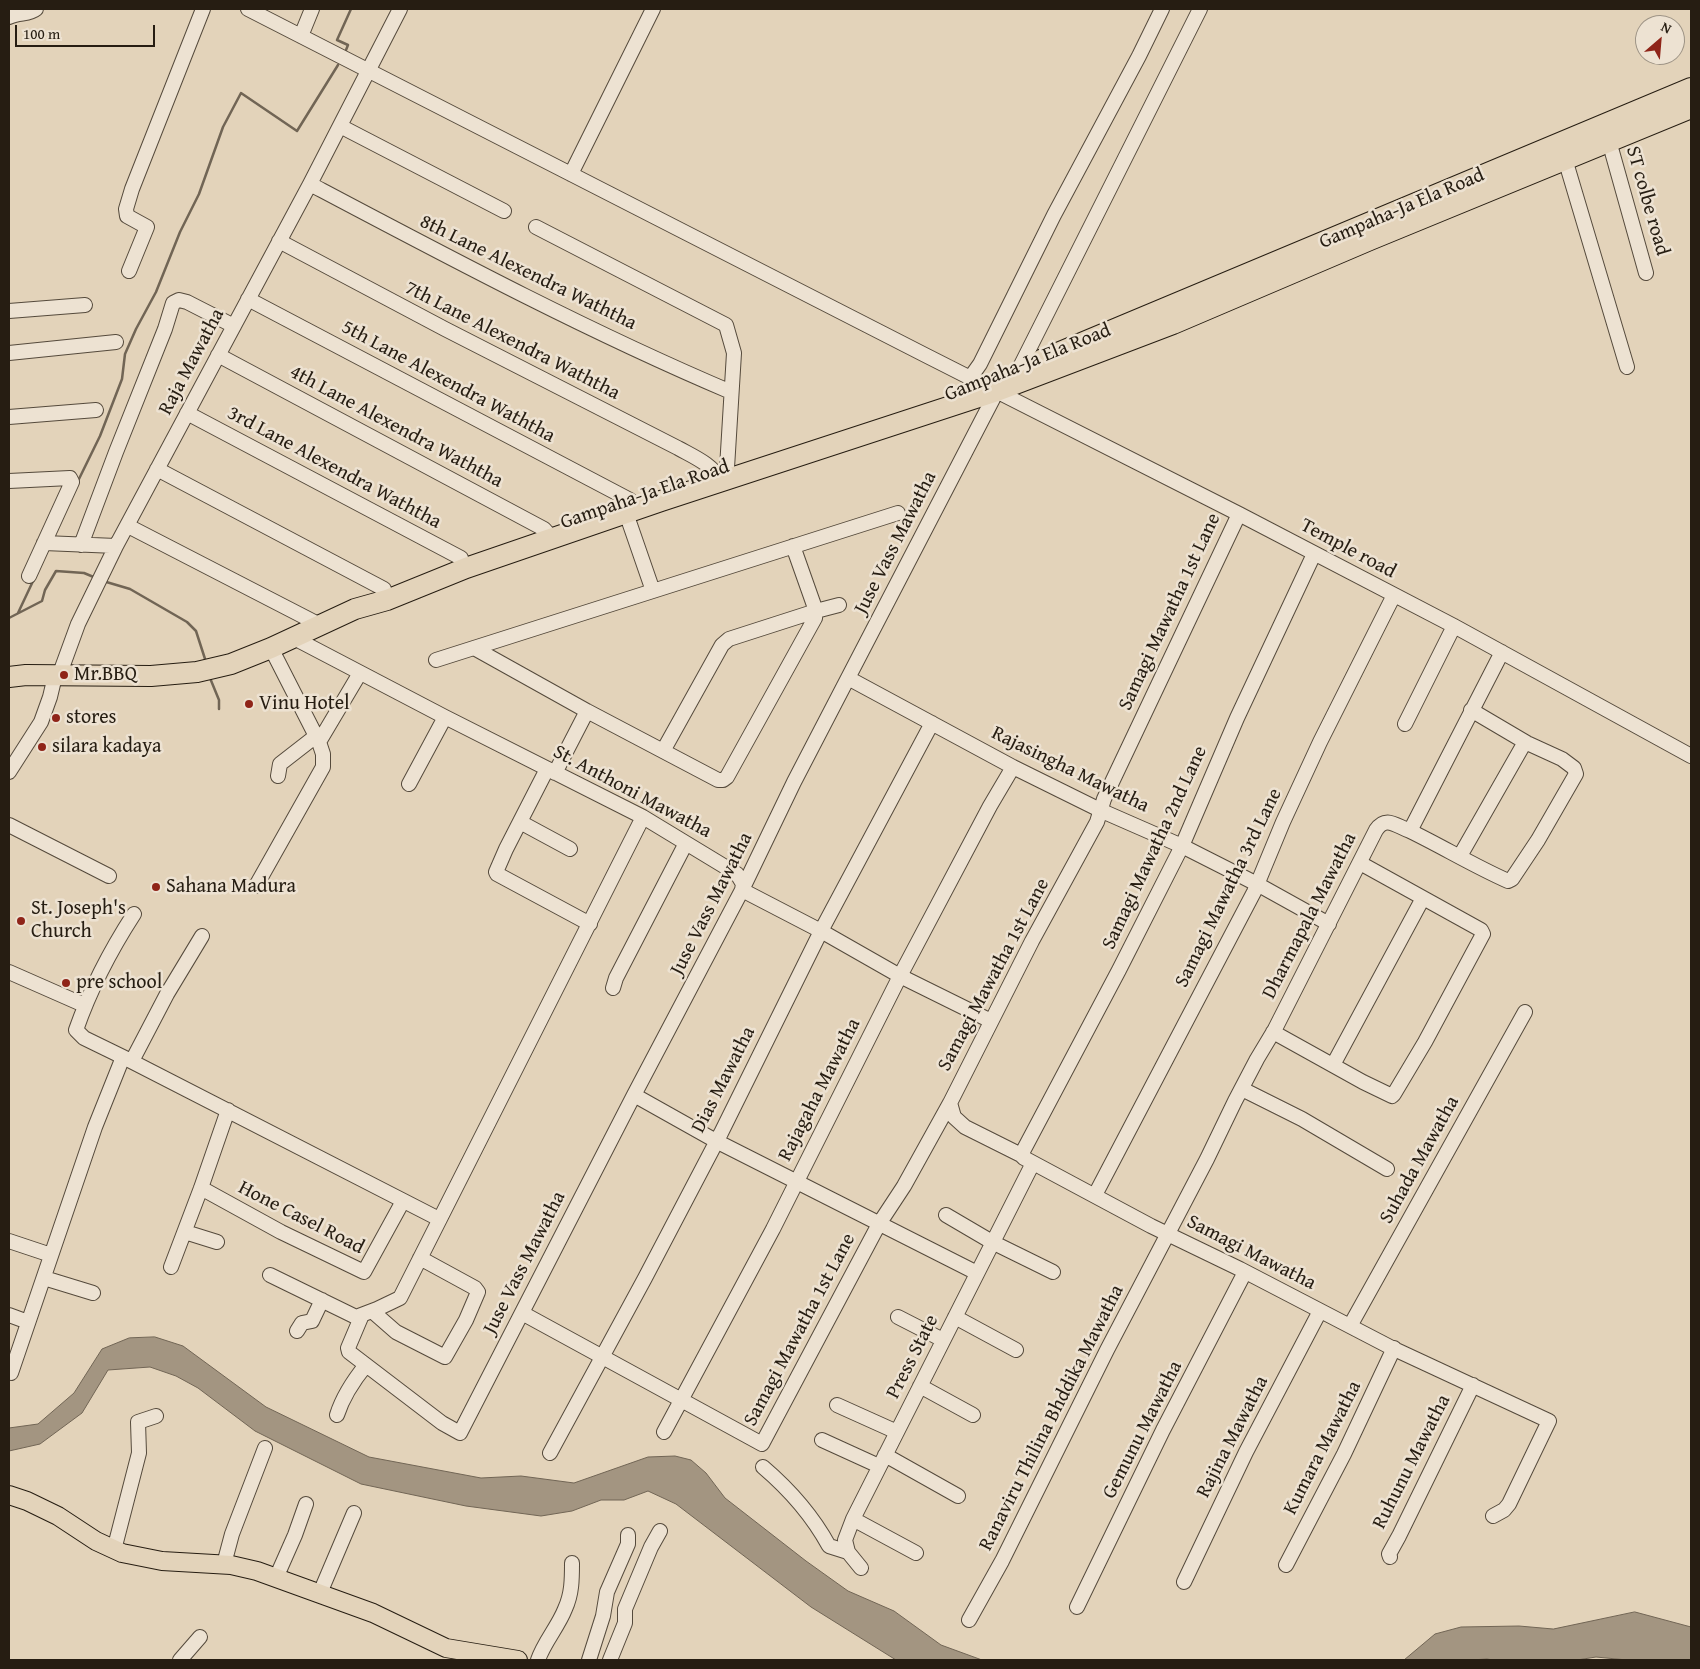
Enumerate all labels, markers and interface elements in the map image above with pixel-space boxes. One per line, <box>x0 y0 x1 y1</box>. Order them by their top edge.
scale bar <box>18 15 158 47</box>
north arrow <box>1635 15 1685 65</box>
text: N <box>1658 16 1675 39</box>
text: 100 m <box>23 23 60 44</box>
street label: ST colbe road <box>1620 144 1674 258</box>
street label: Gampaha-Ja Ela Road <box>1316 163 1488 255</box>
street label: 8th Lane Alexendra Waththa <box>416 210 640 336</box>
street label: 7th Lane Alexendra Waththa <box>400 276 624 406</box>
street label: Raja Mawatha <box>154 305 230 419</box>
street label: 5th Lane Alexendra Waththa <box>337 316 559 448</box>
street label: Gampaha-Ja Ela Road <box>941 319 1115 407</box>
street label: 4th Lane Alexendra Waththa <box>285 361 507 493</box>
street label: 3rd Lane Alexendra Waththa <box>223 401 445 535</box>
street label: Gampaha-Ja Ela Road <box>557 455 733 535</box>
street label: Juse Vass Mawatha <box>850 468 942 618</box>
street label: Samagi Mawatha 1st Lane <box>1114 510 1226 714</box>
street label: Temple road <box>1296 514 1400 584</box>
place label: Mr.BBQ <box>74 663 137 687</box>
marker: Mr.BBQ <box>58 669 70 681</box>
place label: Vinu Hotel <box>259 692 350 716</box>
marker: Vinu Hotel <box>243 698 255 710</box>
place label: stores <box>66 706 116 730</box>
marker: stores <box>50 712 62 724</box>
street label: Rajasingha Mawatha <box>987 721 1153 819</box>
place label: silara kadaya <box>52 735 161 759</box>
street label: St. Anthoni Mawatha <box>549 740 715 844</box>
marker: silara kadaya <box>36 741 48 753</box>
street label: Samagi Mawatha 2nd Lane <box>1097 742 1213 954</box>
street label: Samagi Mawatha 3rd Lane <box>1170 785 1288 991</box>
street label: Juse Vass Mawatha <box>666 829 758 979</box>
street label: Dharmapala Mawatha <box>1258 829 1362 1003</box>
place label: Sahana Madura <box>166 875 296 899</box>
street label: Samagi Mawatha 1st Lane <box>933 875 1055 1075</box>
marker: Sahana Madura <box>150 881 162 893</box>
place label: St. Joseph's Church <box>31 897 126 944</box>
marker: St. Joseph's Church <box>15 915 27 927</box>
place label: pre school <box>76 971 162 995</box>
marker: pre school <box>60 977 72 989</box>
street label: Rajagaha Mawatha <box>774 1015 866 1165</box>
street label: Dias Mawatha <box>687 1023 761 1137</box>
street label: Suhada Mawatha <box>1375 1092 1465 1228</box>
street label: Hone Casel Road <box>234 1176 368 1260</box>
street label: Juse Vass Mawatha <box>479 1188 571 1338</box>
street label: Samagi Mawatha <box>1182 1210 1320 1296</box>
street label: Samagi Mawatha 1st Lane <box>739 1230 861 1430</box>
street label: Ranaviru Thilina Bhddika Mawatha <box>974 1281 1130 1555</box>
street label: Press State <box>882 1311 944 1403</box>
street label: Gemunu Mawatha <box>1098 1357 1188 1503</box>
street label: Rajina Mawatha <box>1192 1372 1274 1502</box>
street label: Kumara Mawatha <box>1279 1377 1367 1519</box>
street label: Ruhunu Mawatha <box>1368 1391 1456 1533</box>

